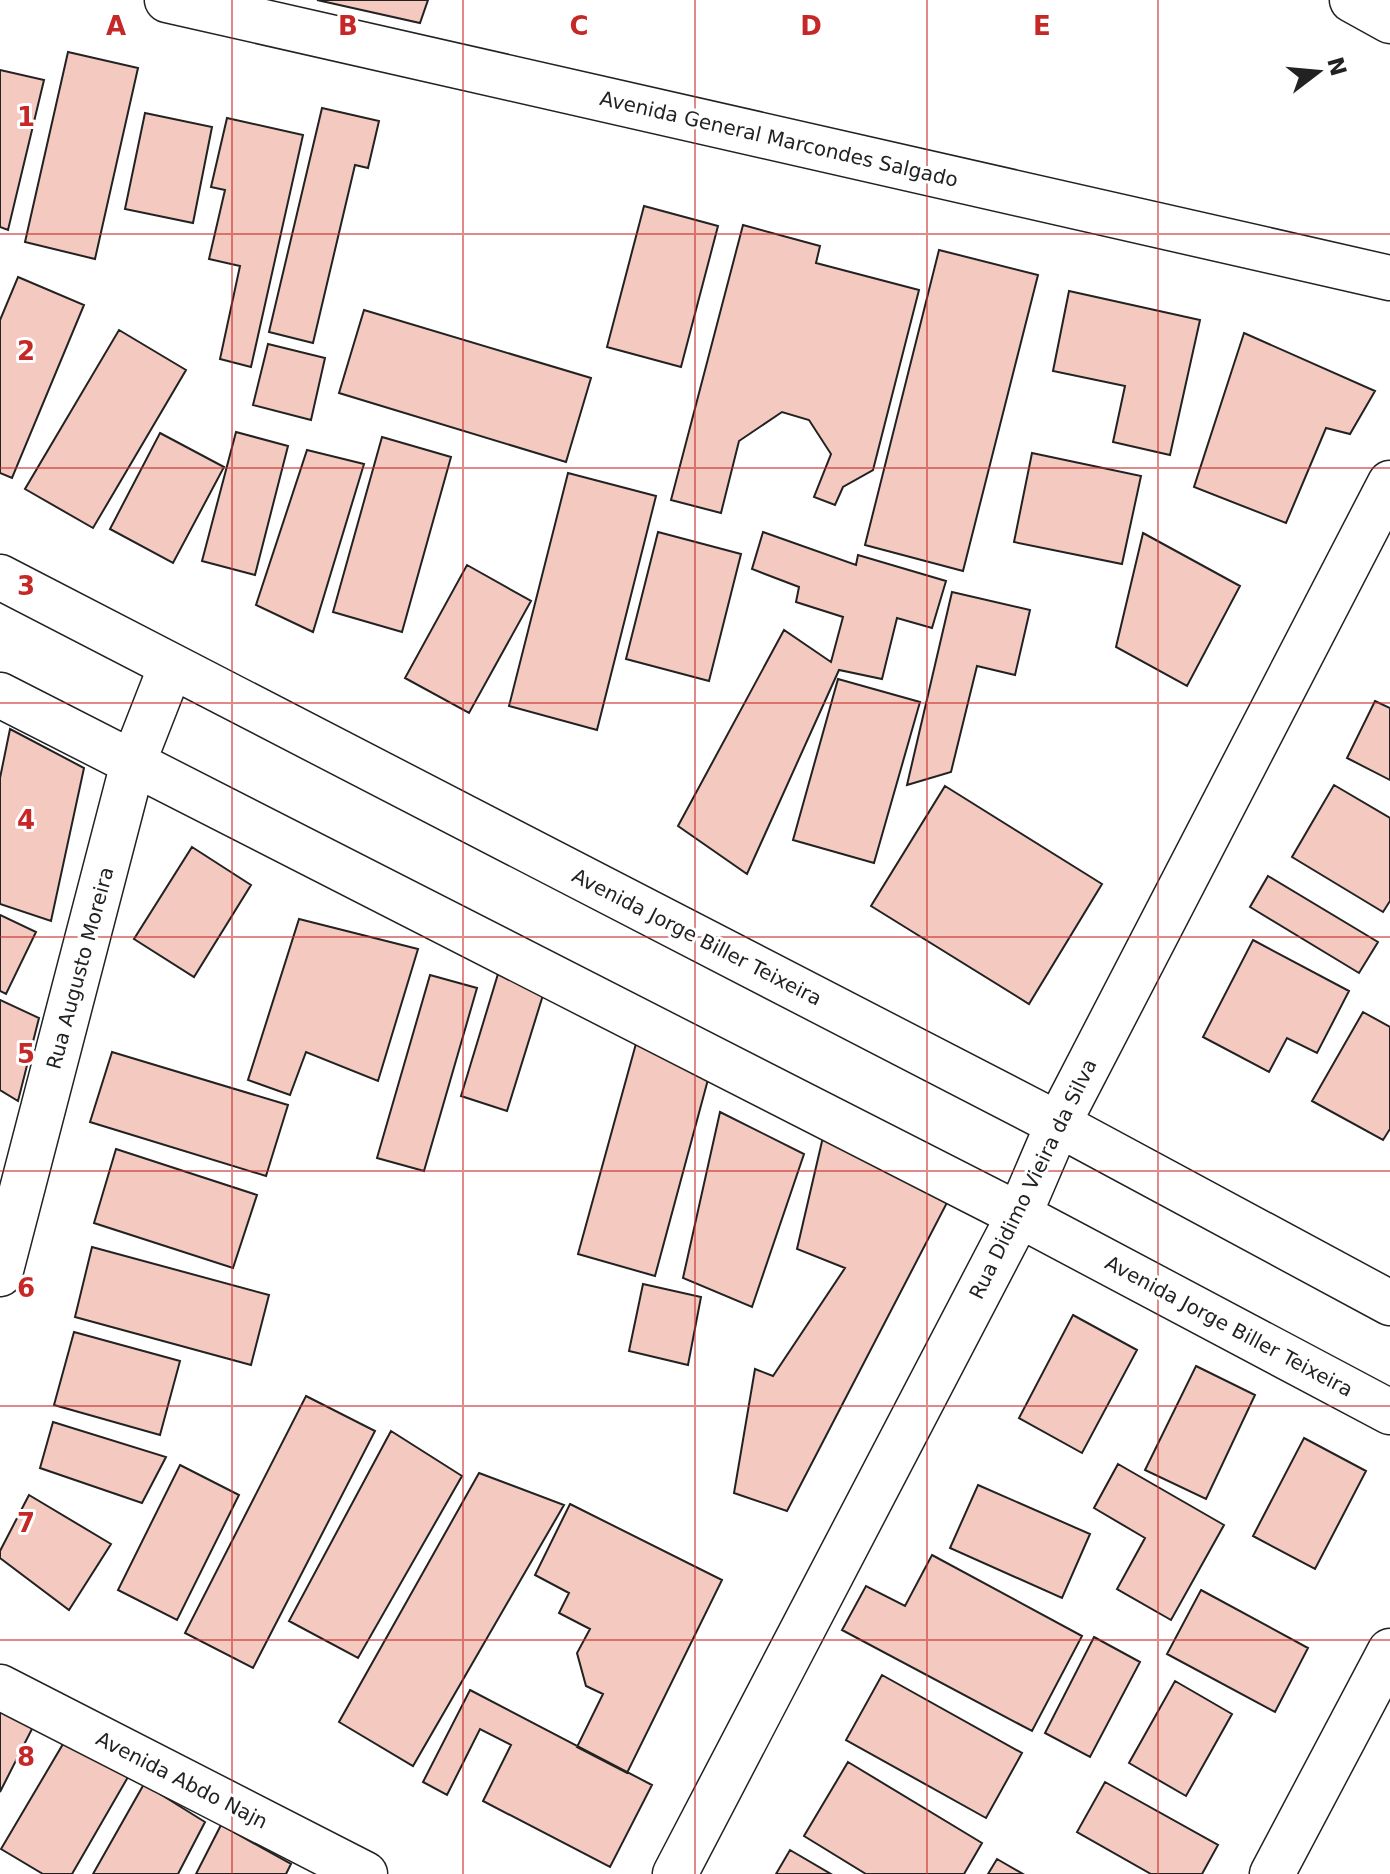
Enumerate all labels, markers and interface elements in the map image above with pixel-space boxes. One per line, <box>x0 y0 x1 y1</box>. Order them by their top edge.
text: A <box>106 11 126 41</box>
text: B <box>338 11 358 41</box>
text: C <box>569 11 589 41</box>
text: D <box>800 11 822 41</box>
text: E <box>1033 11 1051 41</box>
north arrow <box>1278 32 1358 112</box>
text: N <box>1322 54 1351 79</box>
street label: Avenida General Marcondes Salgado <box>598 86 960 192</box>
text: 1 <box>17 102 35 132</box>
text: 2 <box>17 336 35 366</box>
text: 3 <box>17 571 35 601</box>
text: 4 <box>17 805 35 835</box>
street label: Avenida Jorge Biller Teixeira <box>568 863 826 1011</box>
street label: Rua Augusto Moreira <box>41 864 119 1072</box>
text: 5 <box>17 1039 35 1069</box>
street label: Rua Didimo Vieira da Silva <box>964 1055 1102 1303</box>
street label: Avenida Jorge Biller Teixeira <box>1101 1250 1357 1402</box>
text: 6 <box>17 1273 35 1303</box>
text: 7 <box>17 1508 35 1538</box>
street label: Avenida Abdo Najn <box>92 1726 272 1834</box>
text: 8 <box>17 1742 35 1772</box>

